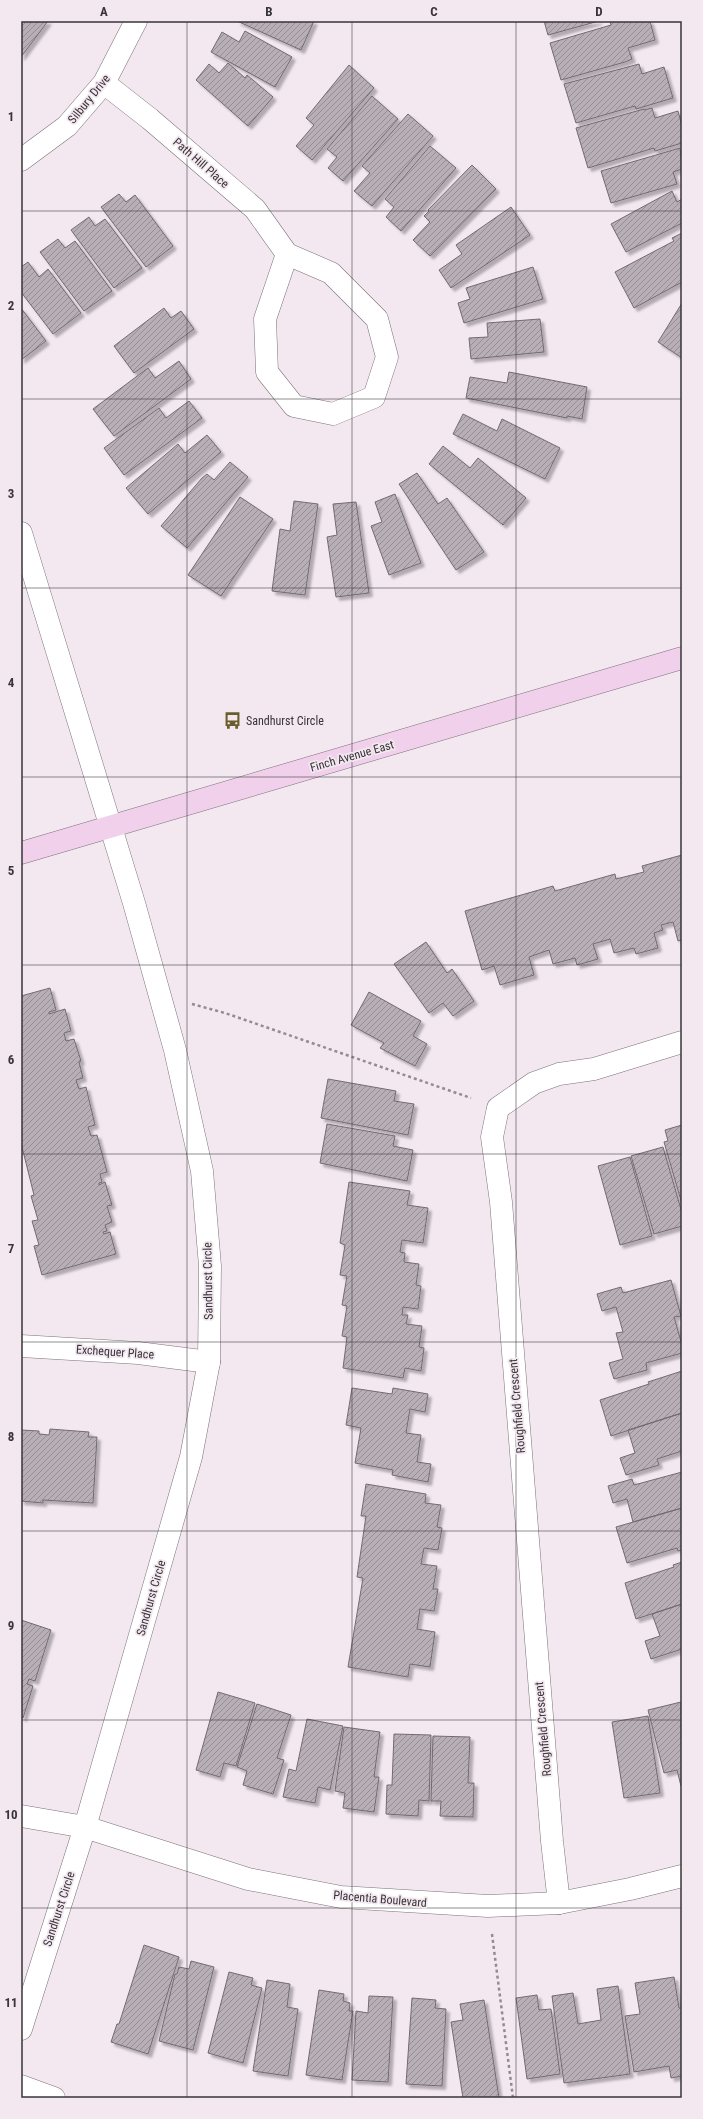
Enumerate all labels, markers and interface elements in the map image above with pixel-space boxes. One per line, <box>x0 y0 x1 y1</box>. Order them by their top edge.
text: A <box>100 4 108 19</box>
text: B <box>265 4 273 19</box>
text: C <box>430 4 438 19</box>
text: D <box>595 4 603 19</box>
street label: Silbury Drive <box>65 71 113 126</box>
text: 1 <box>8 109 14 124</box>
street label: Path Hill Place <box>170 135 232 191</box>
text: 2 <box>8 298 15 313</box>
text: 3 <box>8 486 14 501</box>
text: 4 <box>8 675 15 690</box>
bus stop icon: Sandhurst Circle <box>223 711 243 731</box>
place label: Sandhurst Circle <box>246 714 324 728</box>
street label: Finch Avenue East <box>309 737 396 775</box>
text: 5 <box>8 863 15 878</box>
text: 6 <box>8 1052 15 1067</box>
text: 7 <box>8 1241 15 1256</box>
street label: Sandhurst Circle <box>200 1242 216 1320</box>
street label: Exchequer Place <box>75 1342 155 1362</box>
street label: Roughfield Crescent <box>506 1358 528 1454</box>
text: 8 <box>8 1429 14 1444</box>
street label: Sandhurst Circle <box>134 1558 169 1637</box>
text: 9 <box>8 1618 14 1633</box>
street label: Roughfield Crescent <box>532 1681 554 1777</box>
text: 10 <box>4 1807 18 1822</box>
street label: Sandhurst Circle <box>40 1869 78 1948</box>
street label: Placentia Boulevard <box>333 1888 427 1910</box>
text: 11 <box>4 1995 18 2010</box>

